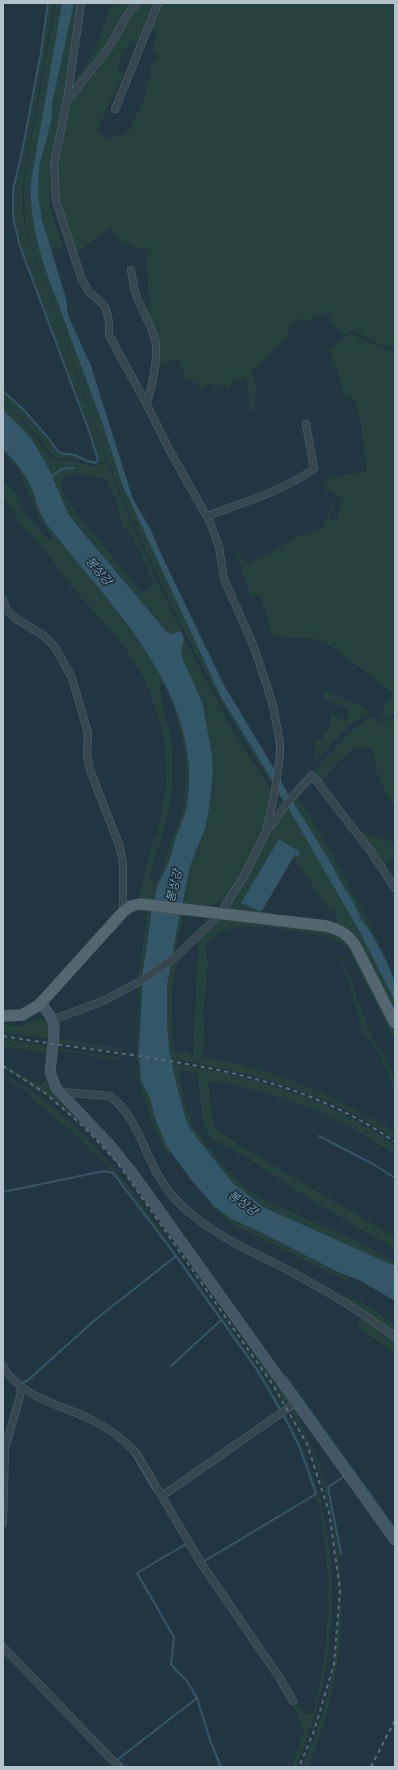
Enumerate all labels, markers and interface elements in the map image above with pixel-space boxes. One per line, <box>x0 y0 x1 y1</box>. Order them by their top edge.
water label: 봉상강 <box>81 553 118 591</box>
water label: 봉상강 <box>161 866 187 904</box>
water label: 봉상강 <box>224 1186 263 1221</box>

